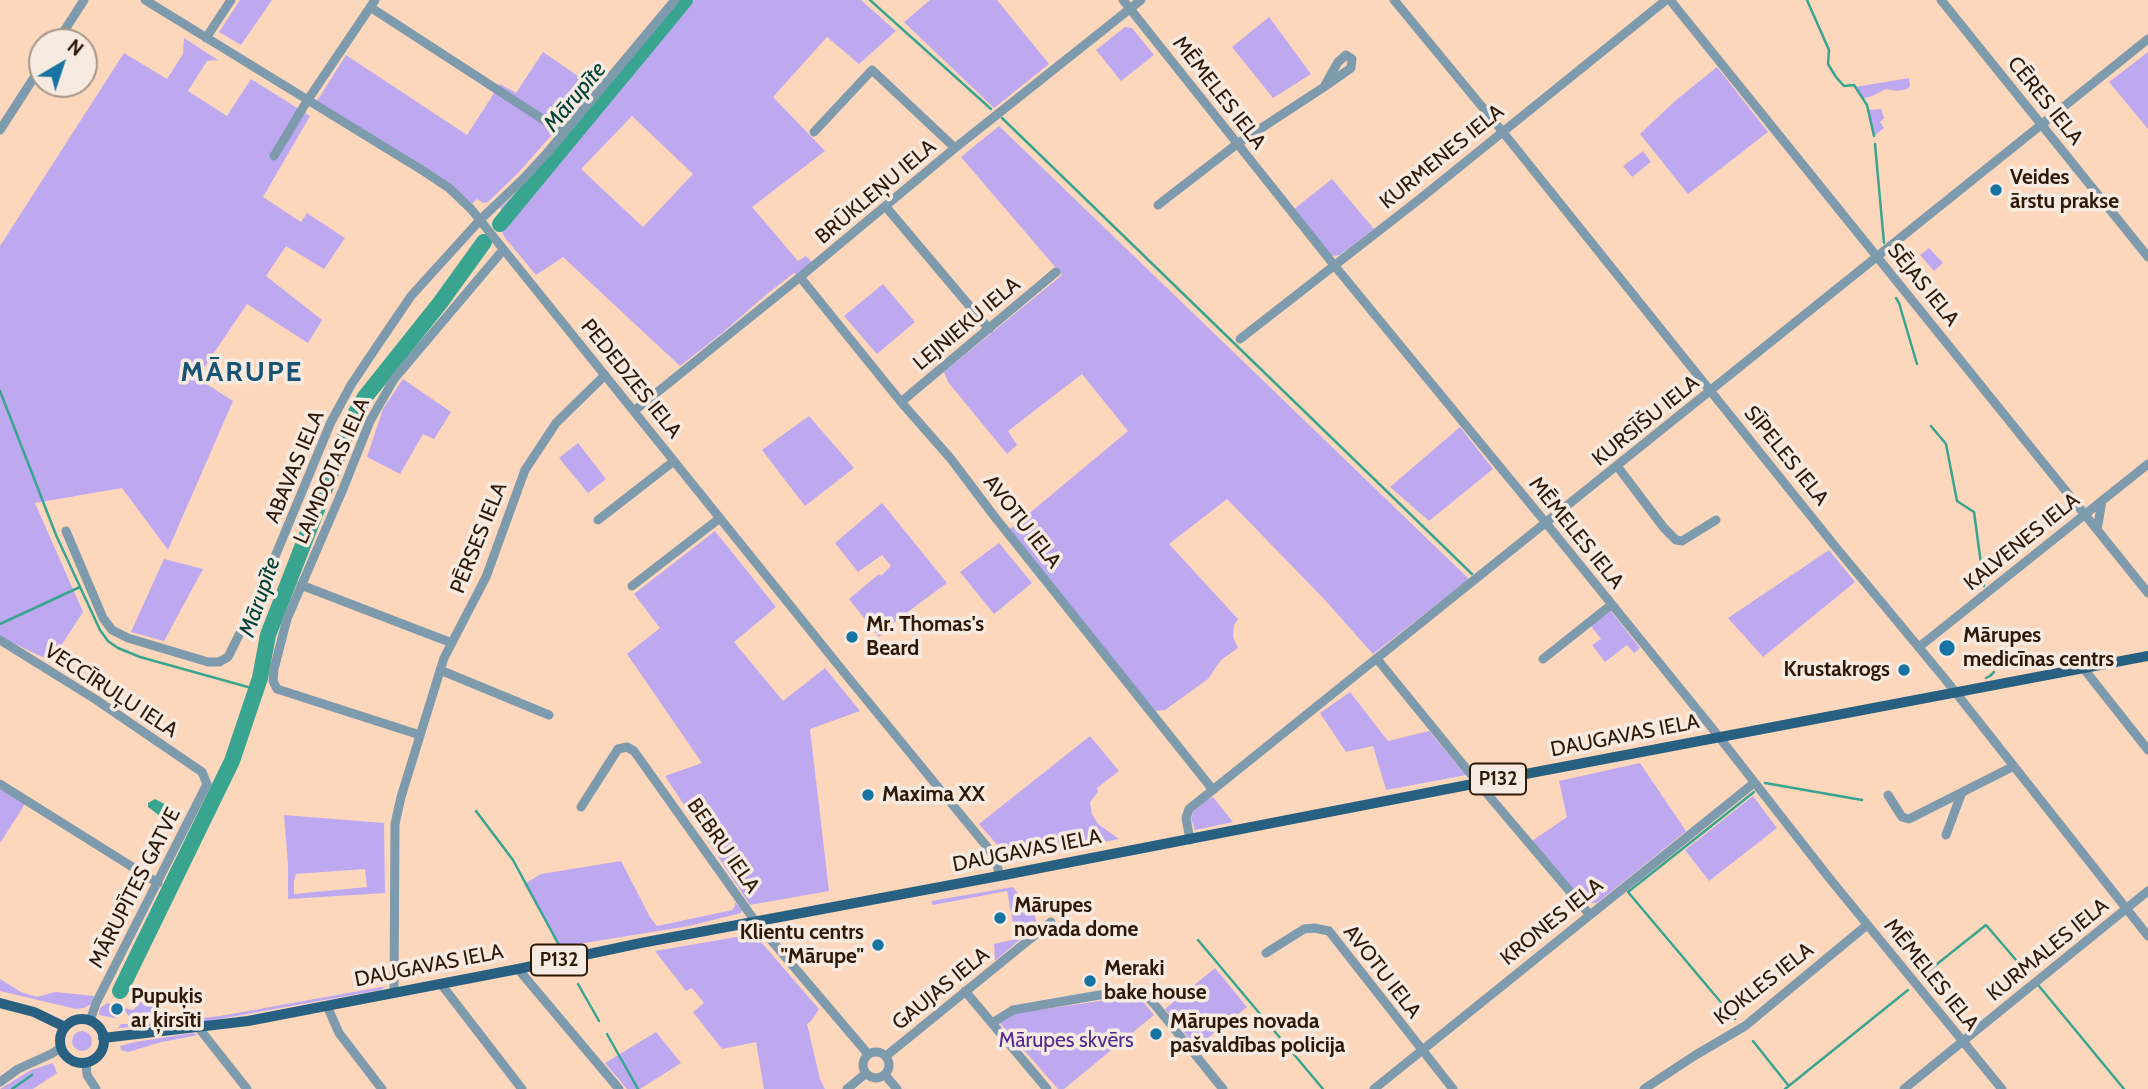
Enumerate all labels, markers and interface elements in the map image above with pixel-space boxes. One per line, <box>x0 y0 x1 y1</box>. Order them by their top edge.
north arrow <box>28 28 98 98</box>
street label: MĒMELES IELA <box>1167 31 1271 155</box>
text: N <box>63 35 88 61</box>
street label: CĒRES IELA <box>2002 52 2088 150</box>
water label: Mārupīte <box>538 57 612 137</box>
street label: KURMENES IELA <box>1375 99 1509 215</box>
street label: BRŪKLEŅU IELA <box>811 134 941 250</box>
place label: Veides ārstu prakse <box>2010 165 2119 215</box>
marker: Veides ārstu prakse <box>1988 182 2004 198</box>
street label: SĒJAS IELA <box>1882 238 1964 332</box>
street label: LEJNIEKU IELA <box>909 272 1025 376</box>
street label: PEDEDZES IELA <box>575 314 687 444</box>
district label: MĀRUPE <box>181 356 303 390</box>
street label: KURSĪŠU IELA <box>1588 370 1704 472</box>
street label: LAIMDOTAS IELA <box>289 394 375 548</box>
street label: SĪPELES IELA <box>1738 401 1834 511</box>
street label: ABAVAS IELA <box>260 407 330 527</box>
street label: AVOTU IELA <box>978 470 1066 574</box>
street label: MĒMELES IELA <box>1523 472 1629 594</box>
street label: PĒRSES IELA <box>445 479 513 597</box>
street label: KALVENES IELA <box>1959 488 2085 596</box>
water label: Mārupīte <box>234 553 286 641</box>
place label: Mr. Thomas's Beard <box>866 612 984 662</box>
place label: Mārupes medicīnas centrs <box>1963 623 2114 673</box>
marker: Mr. Thomas's Beard <box>844 629 860 645</box>
marker: Mārupes medicīnas centrs <box>1937 638 1957 658</box>
street label: VECCĪRUĻU IELA <box>40 639 182 743</box>
place label: Krustakrogs <box>1783 657 1890 683</box>
marker: Krustakrogs <box>1896 662 1912 678</box>
street label: DAUGAVAS IELA <box>1548 709 1702 763</box>
road number: P132 <box>1470 764 1526 794</box>
place label: Maxima XX <box>882 782 985 808</box>
marker: Maxima XX <box>860 787 876 803</box>
street label: BEBRU IELA <box>681 794 765 898</box>
street label: MĀRUPĪTES GATVE <box>84 804 186 972</box>
street label: DAUGAVAS IELA <box>950 824 1104 878</box>
street label: KRONES IELA <box>1496 873 1608 971</box>
place label: Mārupes novada dome <box>1014 893 1138 943</box>
street label: KURMALES IELA <box>1982 893 2114 1007</box>
marker: Mārupes novada dome <box>992 910 1008 926</box>
street label: MĒMELES IELA <box>1878 914 1984 1036</box>
place label: Klientu centrs "Mārupe" <box>740 920 864 970</box>
street label: AVOTU IELA <box>1338 920 1426 1024</box>
marker: Klientu centrs "Mārupe" <box>870 937 886 953</box>
street label: KOKLES IELA <box>1709 937 1819 1031</box>
street label: DAUGAVAS IELA <box>352 939 506 993</box>
street label: GAUJAS IELA <box>887 942 995 1036</box>
road number: P132 <box>531 944 587 976</box>
place label: Meraki bake house <box>1104 956 1207 1006</box>
marker: Meraki bake house <box>1082 973 1098 989</box>
place label: Pupuķis ar ķirsīti <box>131 984 203 1034</box>
marker: Pupuķis ar ķirsīti <box>109 1001 125 1017</box>
place label: Mārupes novada pašvaldības policija <box>1170 1009 1345 1059</box>
marker: Mārupes novada pašvaldības policija <box>1148 1026 1164 1042</box>
park label: Mārupes skvērs <box>998 1028 1134 1054</box>

